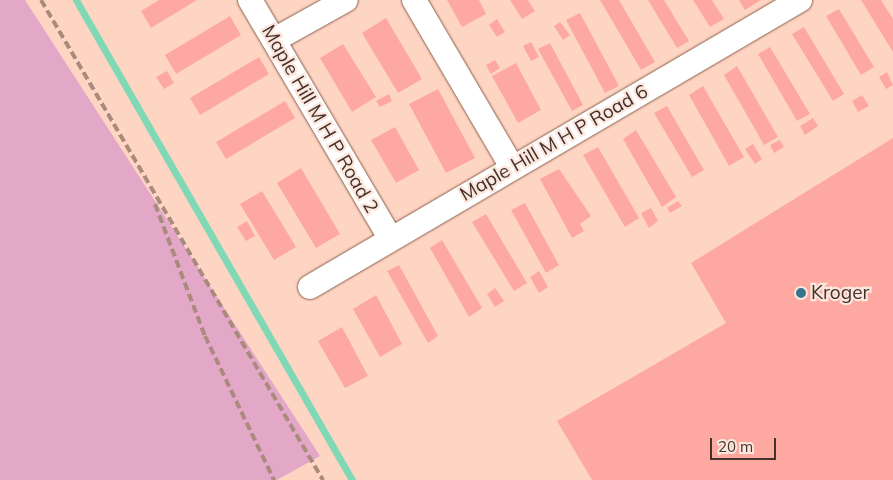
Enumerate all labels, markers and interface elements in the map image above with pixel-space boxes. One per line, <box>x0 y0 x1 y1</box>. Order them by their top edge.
street label: Maple Hill M H P Road 2 <box>257 21 383 217</box>
street label: Maple Hill M H P Road 6 <box>456 80 652 206</box>
place label: Kroger <box>811 282 869 304</box>
marker: Kroger <box>795 287 807 299</box>
scale bar <box>713 428 779 460</box>
text: 20 m <box>718 437 753 456</box>

